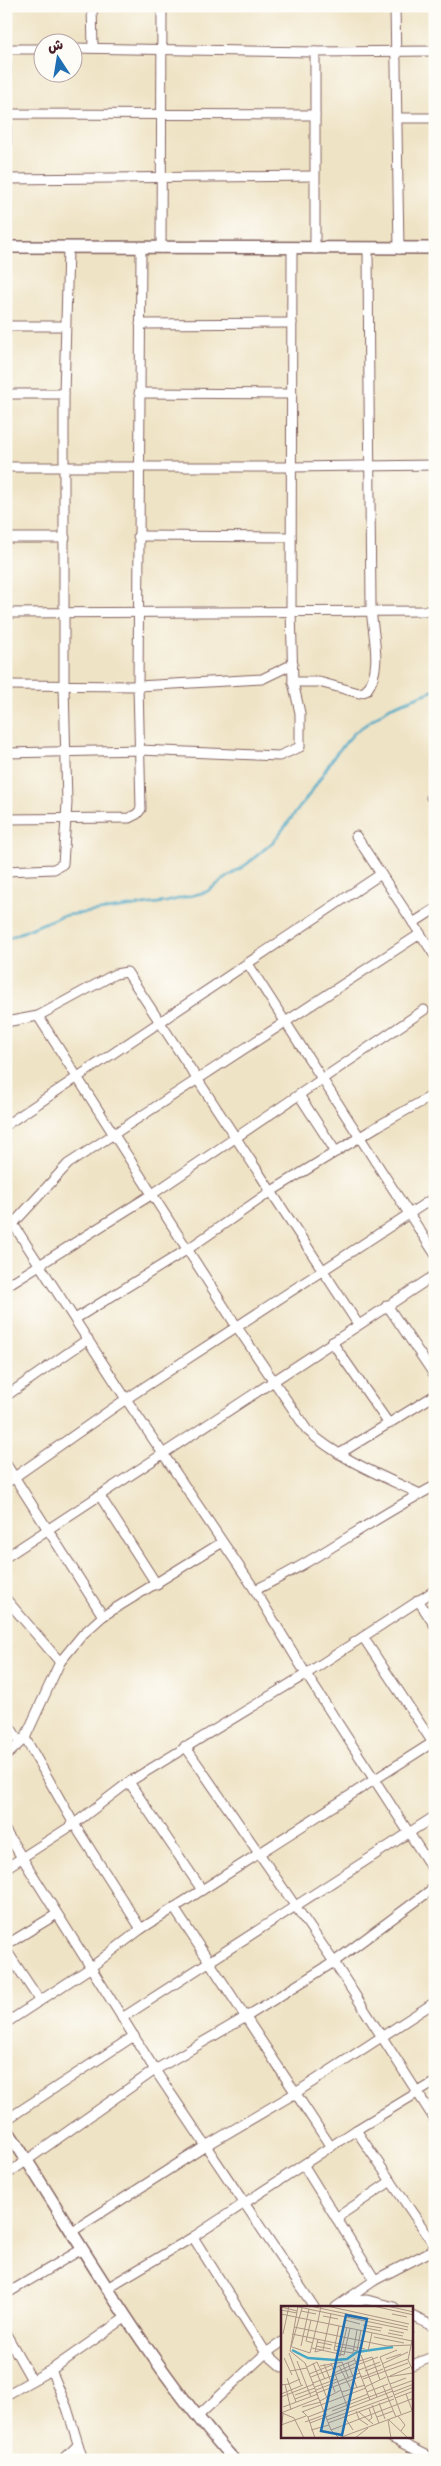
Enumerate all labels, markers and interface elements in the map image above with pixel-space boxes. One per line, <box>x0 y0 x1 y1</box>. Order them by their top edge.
north arrow <box>32 32 82 82</box>
text: ش <box>46 35 65 59</box>
inset map <box>281 2306 414 2438</box>

